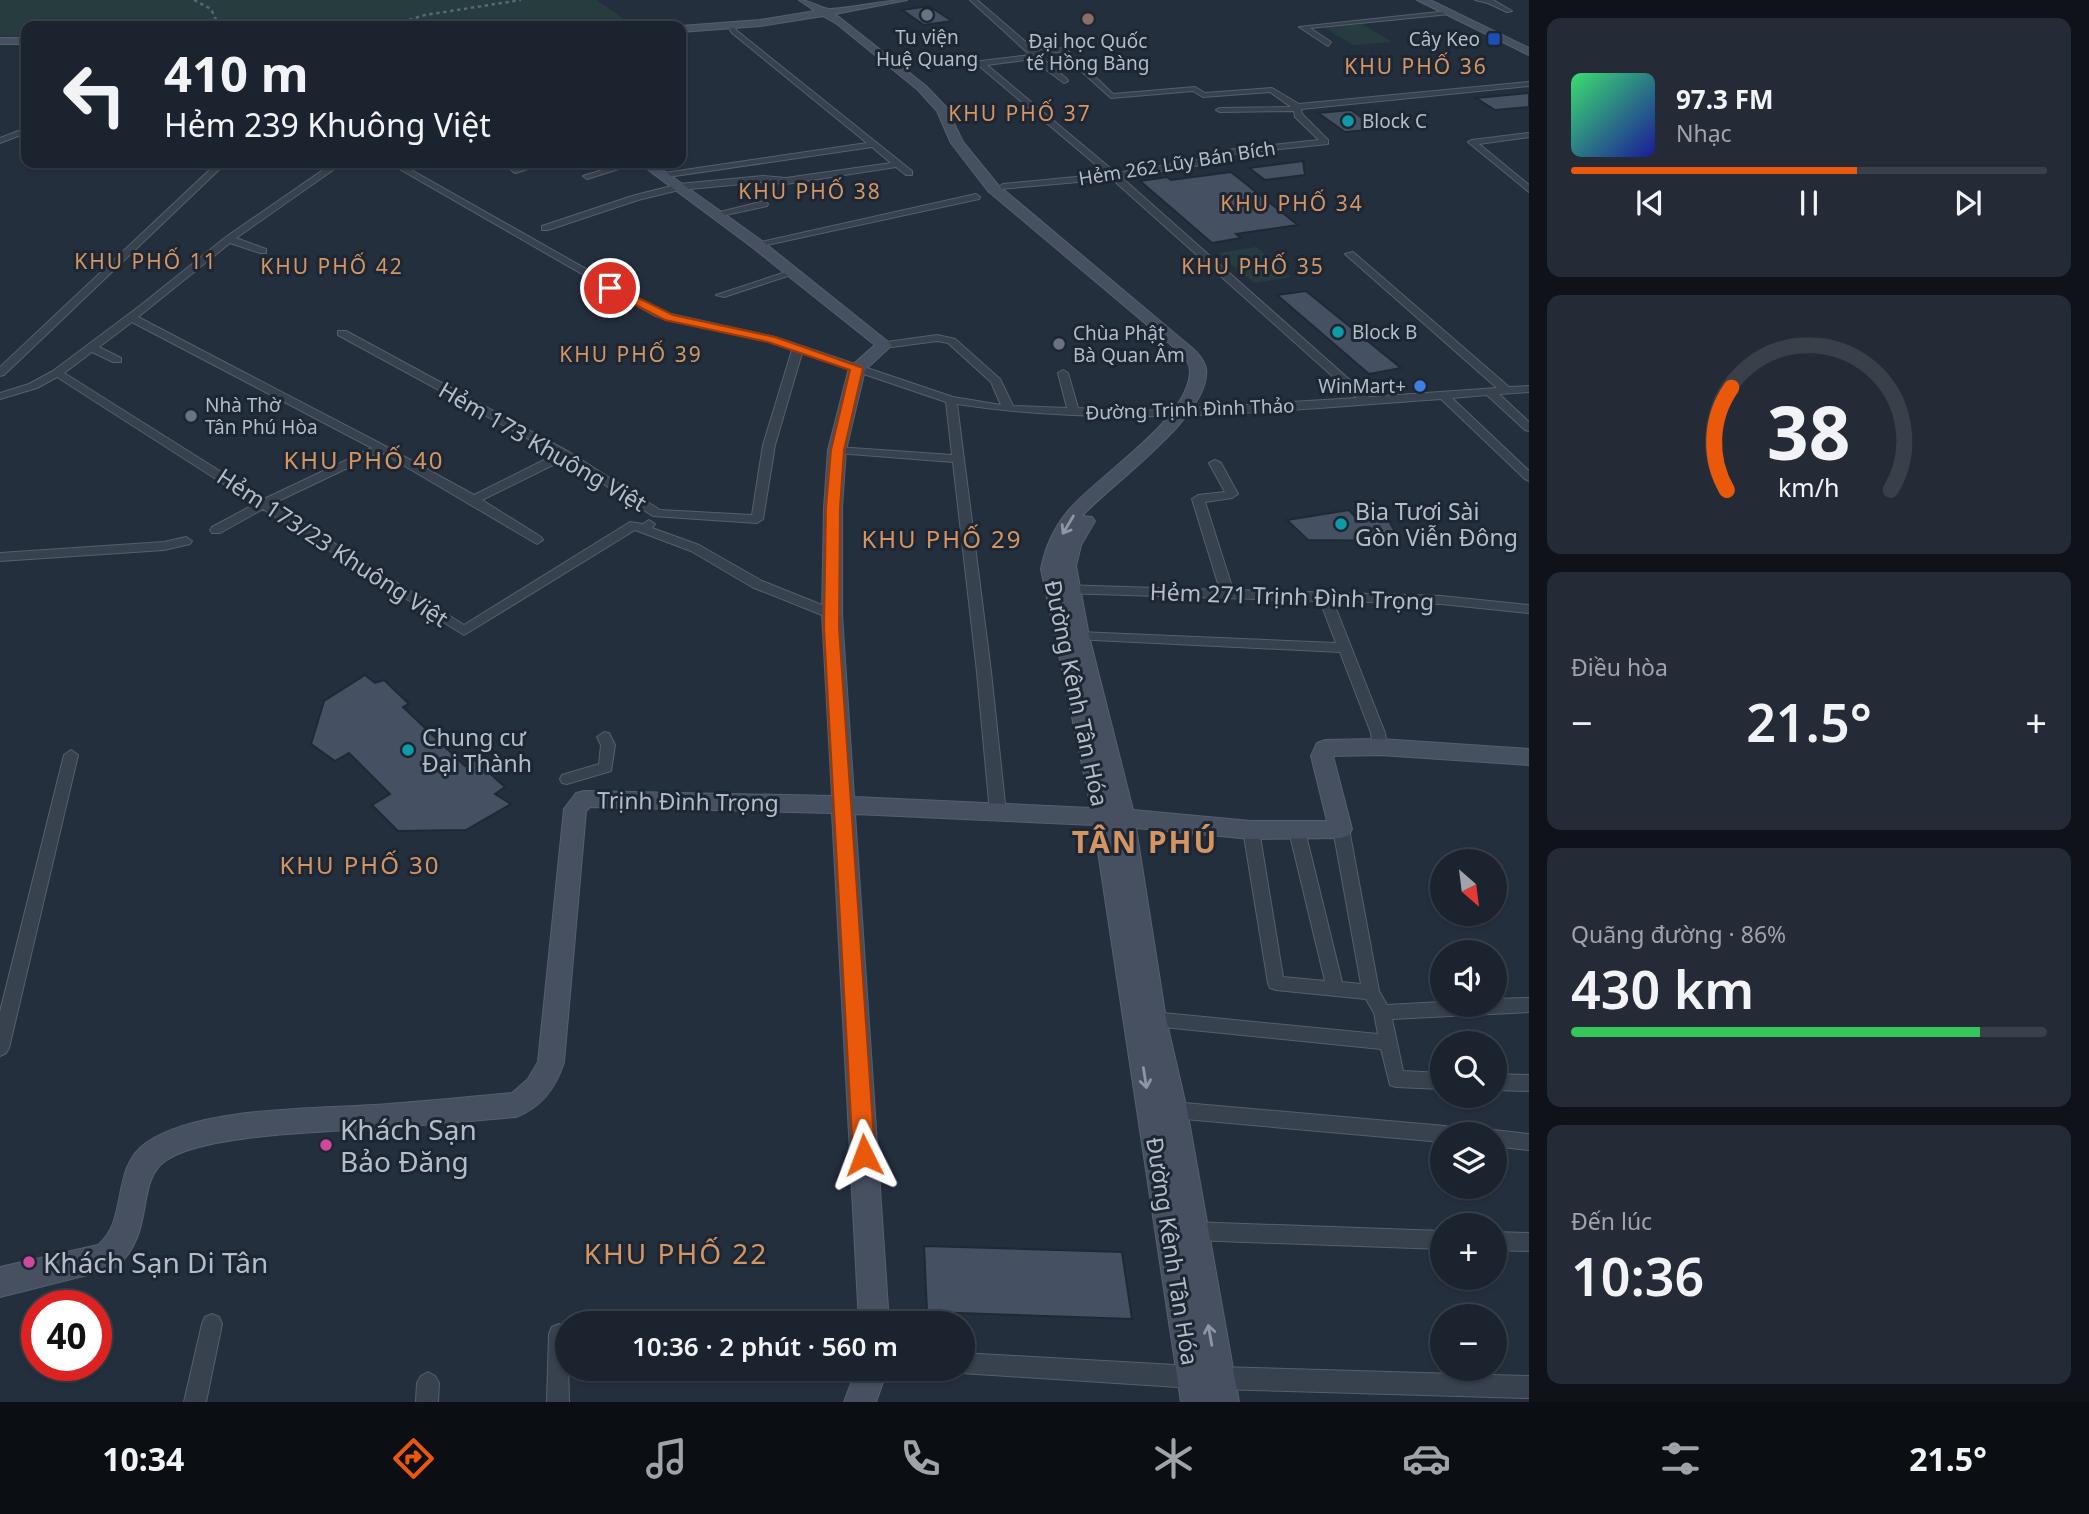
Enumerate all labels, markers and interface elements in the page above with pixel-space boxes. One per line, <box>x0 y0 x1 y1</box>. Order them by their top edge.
marker: Tu viện Huệ Quang <box>919 7 935 23</box>
marker: Đại học Quốc tế Hồng Bàng <box>1080 11 1096 27</box>
place label: Tu viện Huệ Quang <box>876 24 978 72</box>
place label: Cây Keo <box>1409 26 1480 52</box>
place label: Đại học Quốc tế Hồng Bàng <box>1027 28 1149 76</box>
marker: Cây Keo <box>1486 31 1502 47</box>
text: 410 m <box>164 40 309 106</box>
icon: left <box>49 49 140 140</box>
district label: KHU PHỐ 36 <box>1344 52 1488 80</box>
text: 97.3 FM <box>1676 81 1773 117</box>
district label: KHU PHỐ 37 <box>948 99 1092 127</box>
text: Hẻm 239 Khuông Việt <box>164 103 491 146</box>
place label: Block C <box>1362 108 1427 134</box>
marker: Block C <box>1340 113 1356 129</box>
text: Nhạc <box>1676 117 1732 149</box>
street label: Hẻm 262 Lũy Bán Bích <box>1077 135 1277 191</box>
district label: KHU PHỐ 38 <box>738 177 882 205</box>
icon: previous <box>1631 184 1669 222</box>
icon: pause <box>1790 184 1828 222</box>
icon: next <box>1949 184 1987 222</box>
district label: KHU PHỐ 34 <box>1220 189 1364 217</box>
district label: KHU PHỐ 11 <box>74 247 218 275</box>
district label: KHU PHỐ 42 <box>260 252 404 280</box>
district label: KHU PHỐ 35 <box>1181 252 1325 280</box>
pin <box>580 258 640 318</box>
icon: arrive <box>591 269 629 307</box>
place label: Block B <box>1352 319 1417 345</box>
place label: Chùa Phật Bà Quan Âm <box>1073 320 1185 368</box>
marker: Block B <box>1330 324 1346 340</box>
marker: Chùa Phật Bà Quan Âm <box>1051 336 1067 352</box>
district label: KHU PHỐ 39 <box>559 340 703 368</box>
street label: Hẻm 173 Khuông Việt <box>433 373 653 519</box>
place label: WinMart+ <box>1318 373 1406 399</box>
marker: WinMart+ <box>1412 378 1428 394</box>
text: 38 <box>1767 383 1851 482</box>
place label: Nhà Thờ Tân Phú Hòa <box>205 392 318 440</box>
street label: Đường Trịnh Đình Thảo <box>1085 392 1295 426</box>
marker: Nhà Thờ Tân Phú Hòa <box>183 408 199 424</box>
district label: KHU PHỐ 40 <box>283 443 445 476</box>
street label: Hẻm 173/23 Khuông Việt <box>211 460 455 634</box>
text: km/h <box>1778 470 1840 504</box>
place label: Bia Tươi Sài Gòn Viễn Đông <box>1355 495 1518 553</box>
one-way arrow <box>1060 514 1074 534</box>
marker: Bia Tươi Sài Gòn Viễn Đông <box>1333 516 1349 532</box>
district label: KHU PHỐ 29 <box>861 522 1023 555</box>
street label: Hẻm 271 Trịnh Đình Trọng <box>1149 575 1435 617</box>
street label: Đường Kênh Tân Hóa <box>1037 577 1117 809</box>
text: Điều hòa <box>1571 651 1668 683</box>
text: 21.5° <box>1746 686 1872 757</box>
text: − <box>1571 696 1593 748</box>
text: + <box>2025 696 2047 748</box>
place label: Chung cư Đại Thành <box>422 721 532 779</box>
marker: Chung cư Đại Thành <box>400 742 416 758</box>
street label: Trịnh Đình Trọng <box>597 783 779 819</box>
district label: TÂN PHÚ <box>1072 821 1218 862</box>
district label: KHU PHỐ 30 <box>279 848 441 881</box>
north arrow <box>1430 849 1507 926</box>
map controls <box>1430 849 1507 1381</box>
text: Quãng đường · 86% <box>1571 918 1786 950</box>
button: sound <box>1430 940 1507 1017</box>
text: 430 km <box>1571 953 1754 1024</box>
button: search <box>1430 1031 1507 1108</box>
one-way arrow <box>1139 1066 1152 1089</box>
place label: Khách Sạn Bảo Đăng <box>340 1110 477 1180</box>
position arrow <box>827 1118 901 1192</box>
button: layers <box>1430 1122 1507 1199</box>
street label: Đường Kênh Tân Hóa <box>1139 1135 1207 1367</box>
marker: Khách Sạn Bảo Đăng <box>318 1137 334 1153</box>
text: Đến lúc <box>1571 1205 1652 1237</box>
button: + <box>1430 1213 1507 1290</box>
district label: KHU PHỐ 22 <box>584 1234 768 1272</box>
text: 10:36 <box>1571 1240 1704 1311</box>
place label: Khách Sạn Di Tân <box>43 1243 268 1281</box>
marker: Khách Sạn Di Tân <box>21 1254 37 1270</box>
speed limit sign: 40 <box>21 1290 112 1381</box>
button: − <box>1430 1304 1507 1381</box>
one-way arrow <box>1203 1324 1216 1347</box>
text: 10:36 · 2 phút · 560 m <box>632 1328 898 1364</box>
icon: directions <box>389 1434 438 1483</box>
icon: music <box>642 1434 691 1483</box>
icon: phone <box>896 1434 945 1483</box>
icon: climate <box>1149 1434 1198 1483</box>
icon: car <box>1402 1434 1451 1483</box>
icon: filters <box>1656 1434 1705 1483</box>
text: 10:34 <box>102 1437 184 1480</box>
text: 21.5° <box>1909 1437 1987 1480</box>

